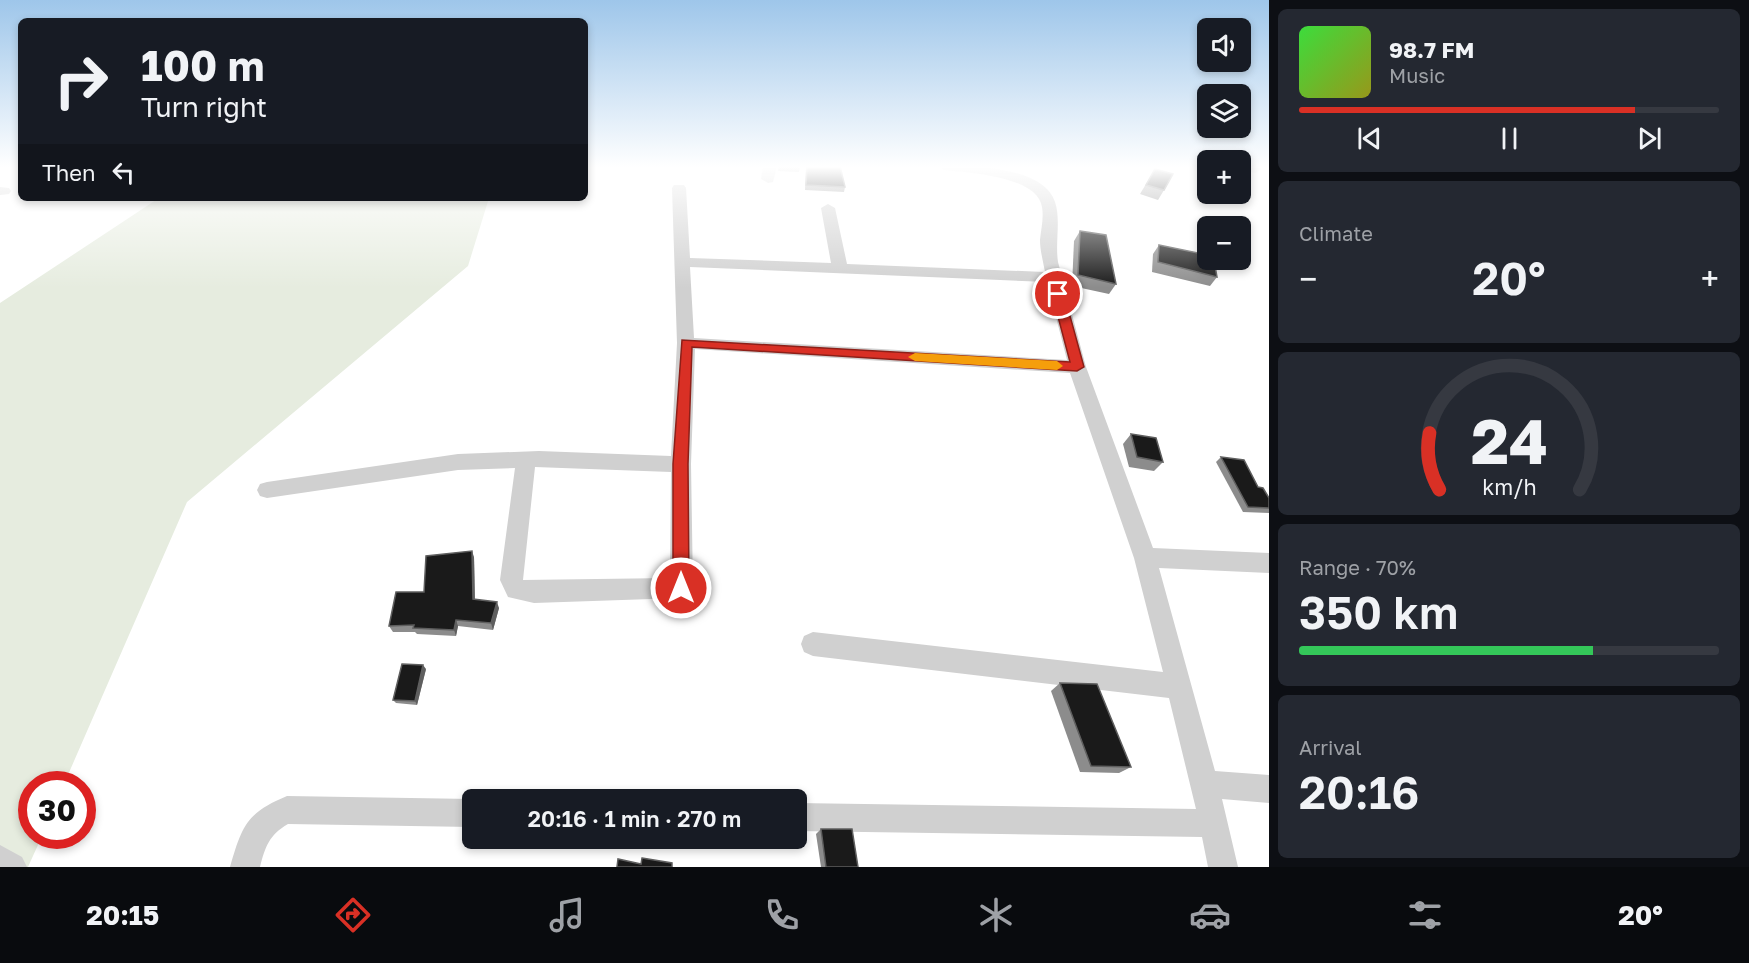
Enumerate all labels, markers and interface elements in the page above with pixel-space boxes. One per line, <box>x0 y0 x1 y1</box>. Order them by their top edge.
map controls <box>1197 18 1251 270</box>
button: sound <box>1197 18 1251 72</box>
text: 98.7 FM <box>1389 36 1474 63</box>
text: 100 m <box>141 40 264 90</box>
icon: right <box>42 42 120 120</box>
text: Music <box>1389 63 1445 87</box>
button: layers <box>1197 84 1251 138</box>
text: Turn right <box>141 91 267 123</box>
icon: previous <box>1353 122 1386 155</box>
icon: pause <box>1493 122 1526 155</box>
icon: next <box>1633 122 1666 155</box>
button: + <box>1197 150 1251 204</box>
icon: left <box>107 156 140 189</box>
text: Then <box>42 159 95 186</box>
button: − <box>1197 216 1251 270</box>
text: Climate <box>1299 221 1373 245</box>
text: 20° <box>1472 251 1546 305</box>
text: − <box>1299 259 1317 298</box>
text: + <box>1701 259 1719 298</box>
pin <box>1032 268 1083 319</box>
icon: arrive <box>1041 277 1074 310</box>
text: 24 <box>1470 404 1548 479</box>
text: km/h <box>1482 475 1536 501</box>
text: Range · 70% <box>1299 555 1416 579</box>
position arrow <box>649 556 713 620</box>
text: 350 km <box>1299 585 1458 639</box>
text: Arrival <box>1299 735 1362 759</box>
text: 20:16 <box>1299 765 1419 819</box>
speed limit sign: 30 <box>18 771 96 849</box>
text: 20:16 · 1 min · 270 m <box>528 805 741 832</box>
icon: directions <box>332 894 374 936</box>
icon: music <box>546 894 588 936</box>
icon: phone <box>761 894 803 936</box>
icon: climate <box>975 894 1017 936</box>
icon: car <box>1189 894 1231 936</box>
icon: filters <box>1404 894 1446 936</box>
text: 20:15 <box>86 899 159 931</box>
text: 20° <box>1618 899 1663 931</box>

